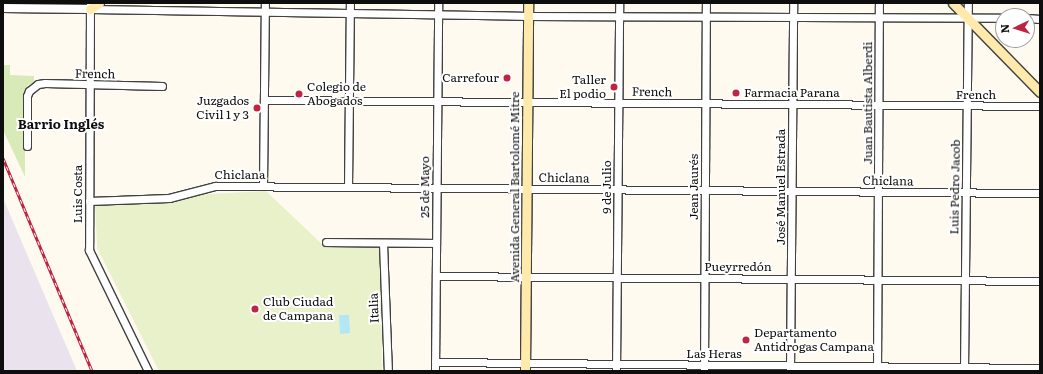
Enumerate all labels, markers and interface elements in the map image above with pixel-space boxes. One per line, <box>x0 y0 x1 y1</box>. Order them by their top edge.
north arrow <box>995 8 1035 48</box>
text: N <box>996 24 1012 34</box>
street label: Juan Bautista Alberdi <box>861 42 875 164</box>
street label: French <box>75 66 115 82</box>
place label: Carrefour <box>442 71 499 85</box>
marker: Carrefour <box>502 73 512 83</box>
place label: Taller El podio <box>559 73 606 101</box>
place label: Colegio de Abogados <box>307 80 366 108</box>
marker: Taller El podio <box>609 82 619 92</box>
street label: French <box>632 84 672 100</box>
place label: Farmacia Parana <box>744 86 840 100</box>
marker: Farmacia Parana <box>731 88 741 98</box>
street label: French <box>956 88 996 102</box>
marker: Colegio de Abogados <box>294 89 304 99</box>
street label: Avenida General Bartolomé Mitre <box>508 91 522 283</box>
place label: Juzgados Civil 1 y 3 <box>196 94 249 122</box>
marker: Juzgados Civil 1 y 3 <box>252 103 262 113</box>
district label: Barrio Inglés <box>18 116 104 132</box>
street label: José Manuel Estrada <box>774 129 788 245</box>
street label: Luis Pedro Jacob <box>947 139 963 235</box>
street label: Jean Jaurés <box>687 154 701 220</box>
street label: 25 de Mayo <box>418 156 432 218</box>
street label: 9 de Julio <box>600 160 614 214</box>
street label: Luis Costa <box>71 165 85 223</box>
street label: Chiclana <box>215 168 265 182</box>
street label: Chiclana <box>538 170 590 186</box>
street label: Chiclana <box>862 173 914 189</box>
street label: Pueyrredón <box>704 260 772 274</box>
street label: Italia <box>366 293 382 323</box>
place label: Club Ciudad de Campana <box>263 295 333 323</box>
marker: Club Ciudad de Campana <box>250 304 260 314</box>
place label: Departamento Antidrogas Campana <box>754 326 874 354</box>
marker: Departamento Antidrogas Campana <box>741 335 751 345</box>
street label: Las Heras <box>686 347 742 361</box>

